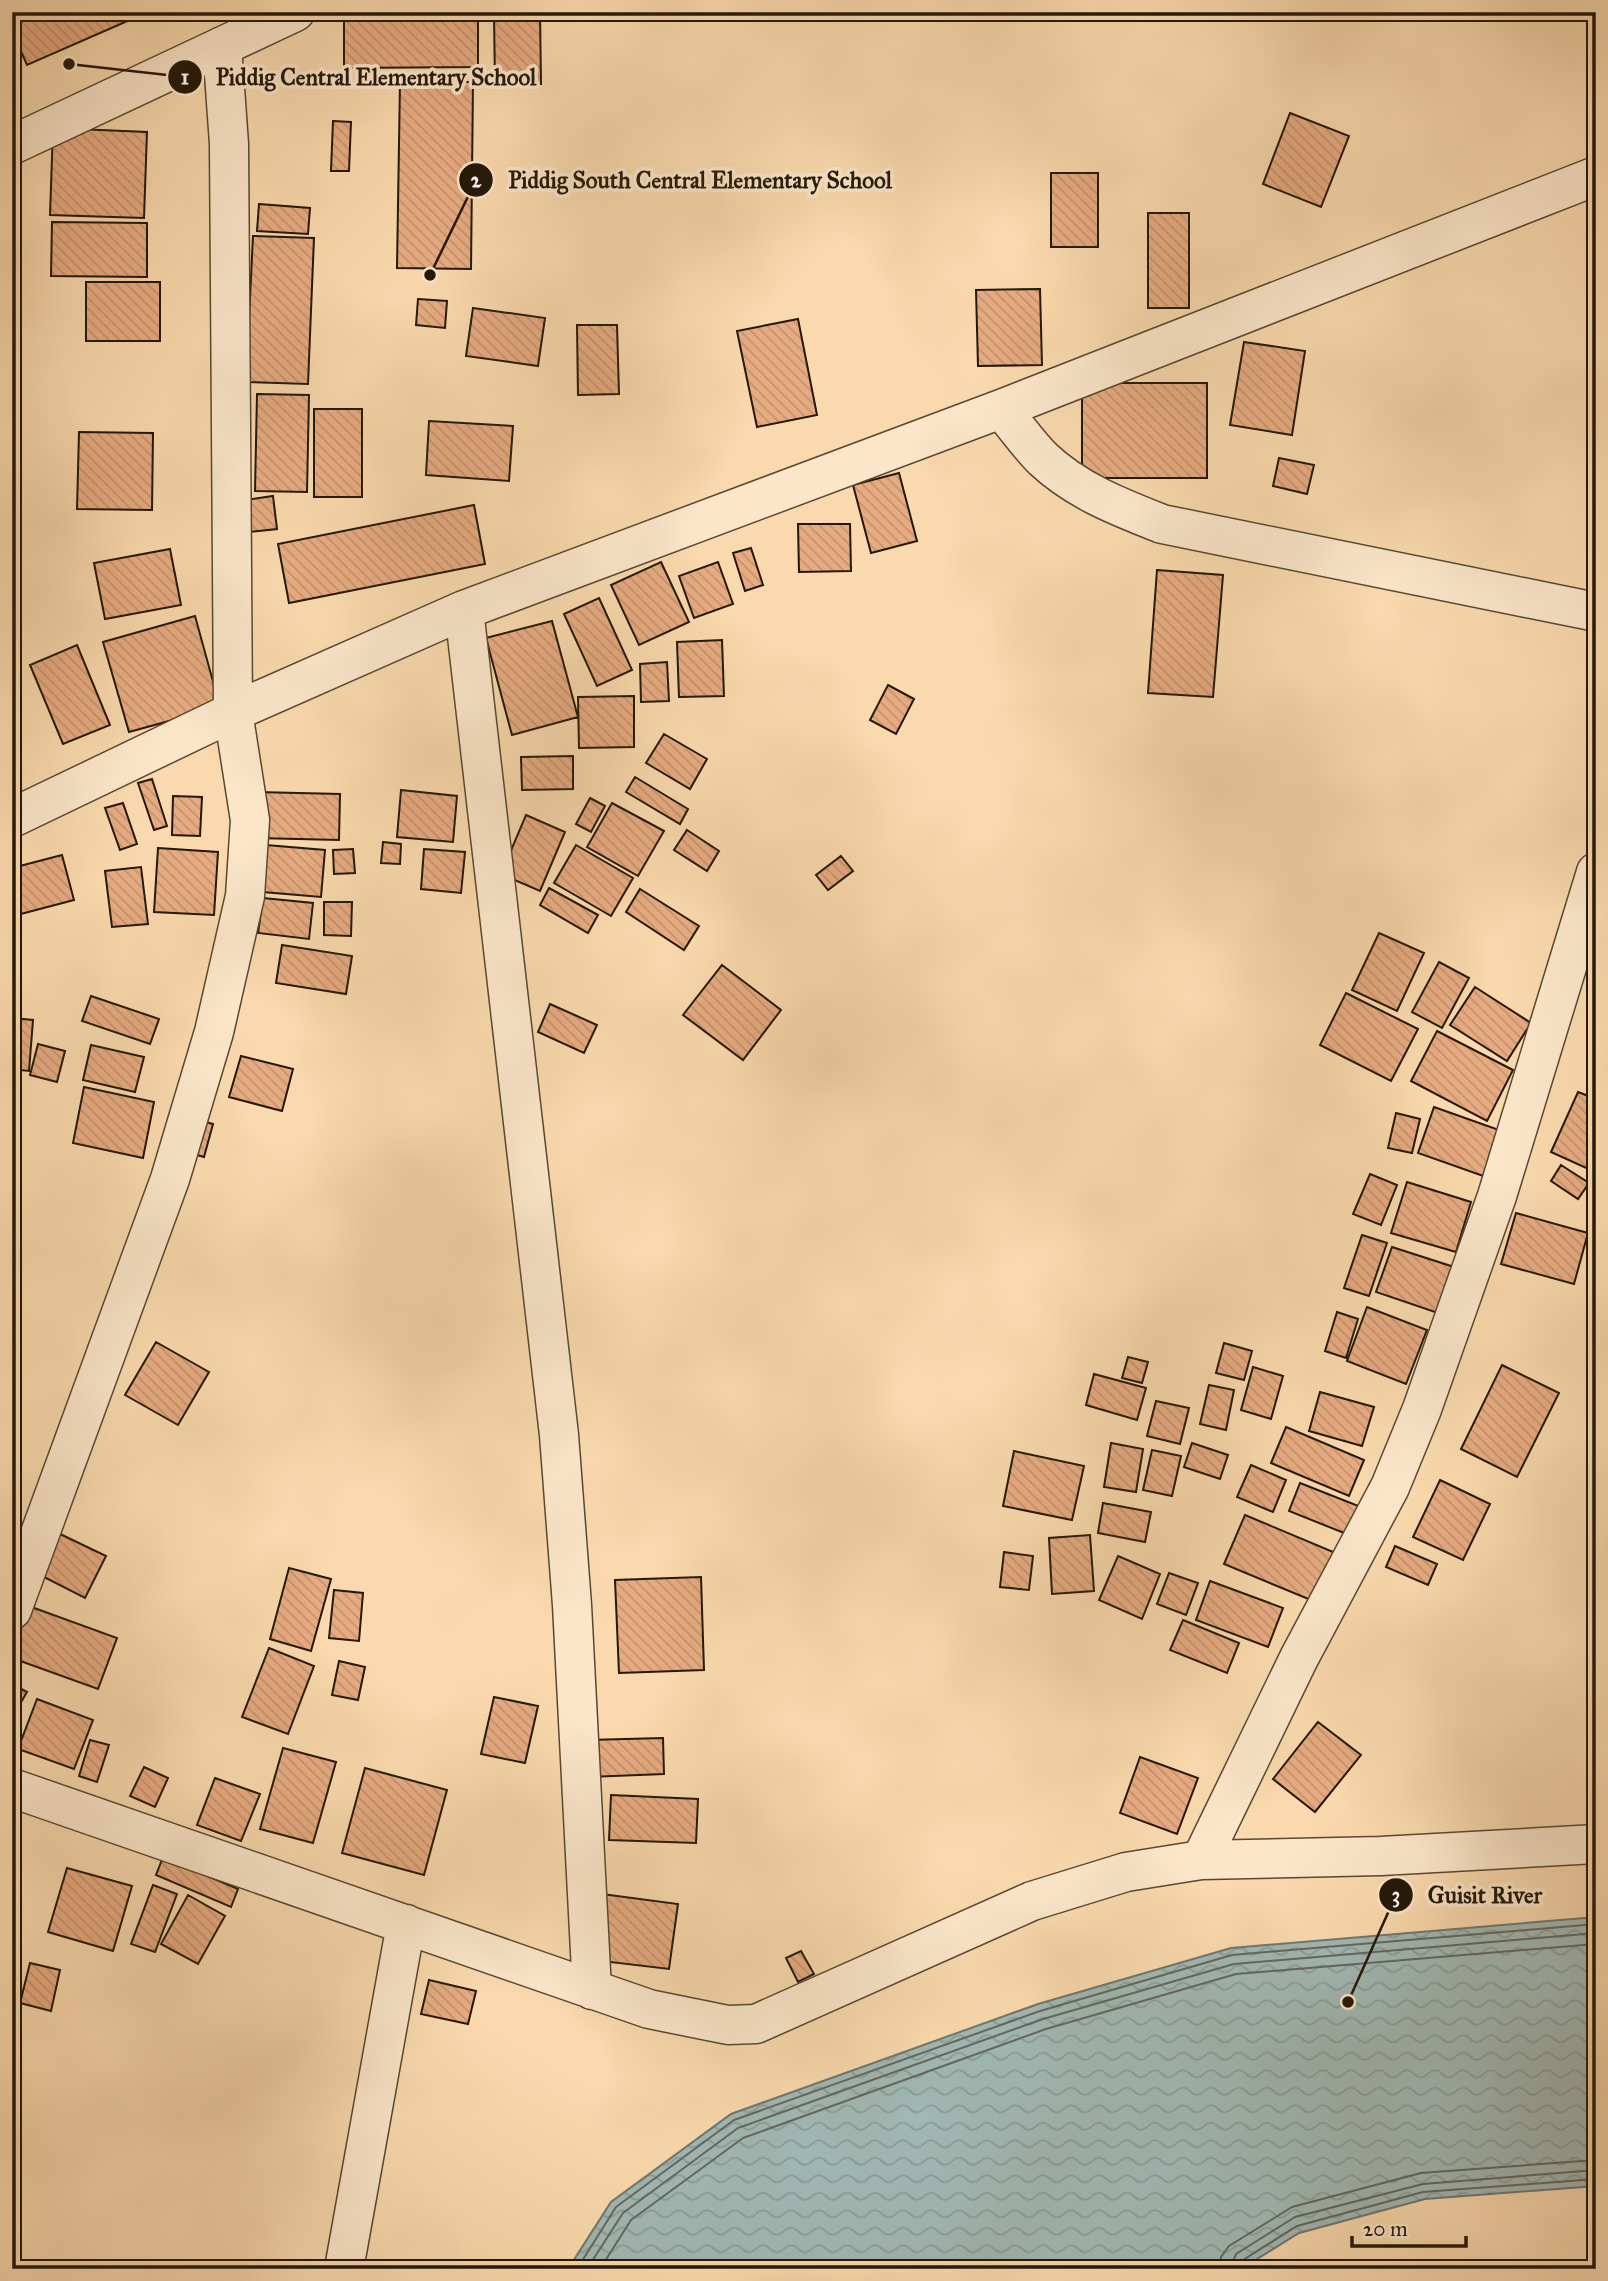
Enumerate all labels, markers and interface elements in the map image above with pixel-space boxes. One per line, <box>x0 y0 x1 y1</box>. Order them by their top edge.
callout: Piddig Central Elementary School <box>167 55 551 99</box>
text: Piddig Central Elementary School <box>216 63 537 92</box>
text: 1 <box>181 64 189 90</box>
callout: Piddig South Central Elementary School <box>459 158 905 202</box>
text: Piddig South Central Elementary School <box>508 166 893 195</box>
text: 2 <box>471 167 482 193</box>
callout: Guisit River <box>1379 1873 1556 1917</box>
text: Guisit River <box>1428 1881 1543 1909</box>
text: 3 <box>1392 1882 1400 1908</box>
scale bar <box>1352 2204 1466 2248</box>
text: 20 m <box>1363 2216 1408 2242</box>

